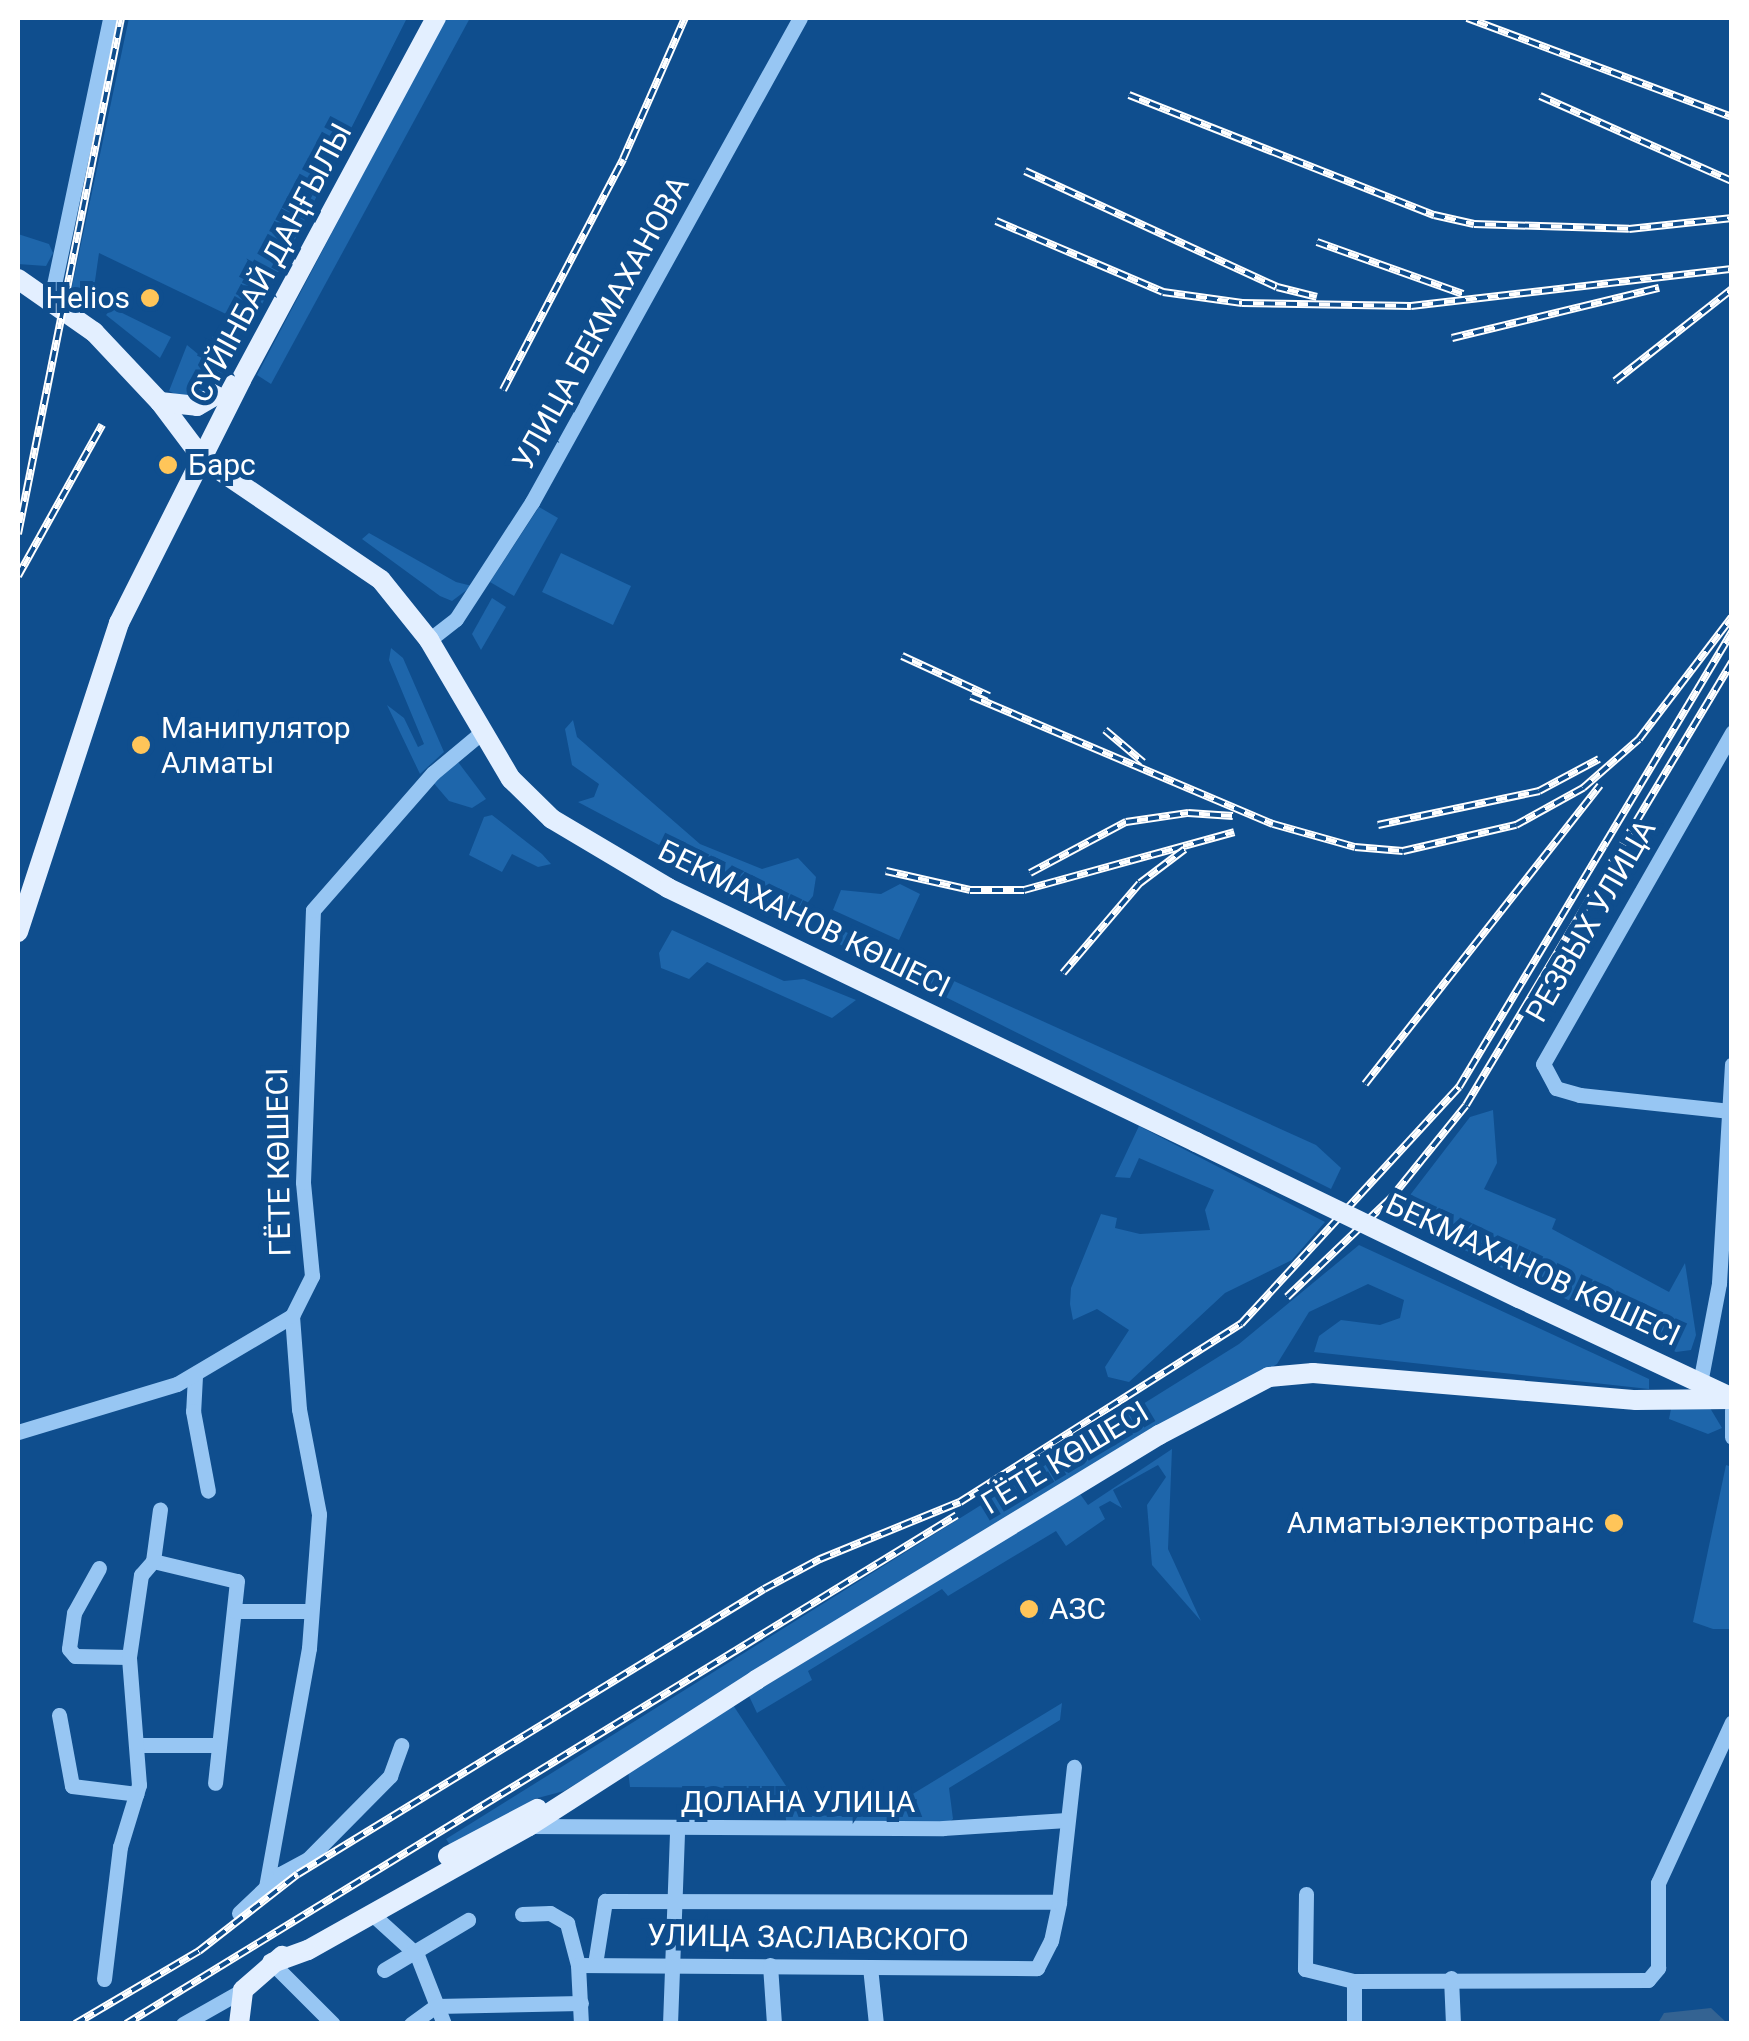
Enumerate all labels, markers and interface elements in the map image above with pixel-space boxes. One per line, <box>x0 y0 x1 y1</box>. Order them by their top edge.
street label: СҮЙІНБАЙ ДАҢҒЫЛЫ <box>182 117 360 409</box>
street label: УЛИЦА БЕКМАХАНОВА <box>505 170 697 476</box>
place label: Helios <box>46 280 130 316</box>
marker: Helios <box>139 287 161 309</box>
place label: Барс <box>188 447 256 483</box>
marker: Барс <box>157 454 179 476</box>
place label: Манипулятор Алматы <box>161 710 351 780</box>
marker: Манипулятор Алматы <box>130 734 152 756</box>
street label: РЕЗВЫХ УЛИЦА <box>1519 814 1663 1028</box>
street label: БЕКМАХАНОВ КӨШЕСІ <box>652 833 956 1005</box>
street label: ГЁТЕ КӨШЕСІ <box>259 1067 299 1257</box>
street label: БЕКМАХАНОВ КӨШЕСІ <box>1380 1186 1686 1354</box>
street label: ГЁТЕ КӨШЕСІ <box>975 1394 1155 1522</box>
place label: Алматыэлектротранс <box>1287 1505 1594 1541</box>
marker: Алматыэлектротранс <box>1603 1512 1625 1534</box>
place label: АЗС <box>1049 1591 1106 1627</box>
marker: АЗС <box>1018 1598 1040 1620</box>
street label: ДОЛАНА УЛИЦА <box>681 1784 915 1820</box>
street label: УЛИЦА ЗАСЛАВСКОГО <box>647 1917 969 1959</box>

